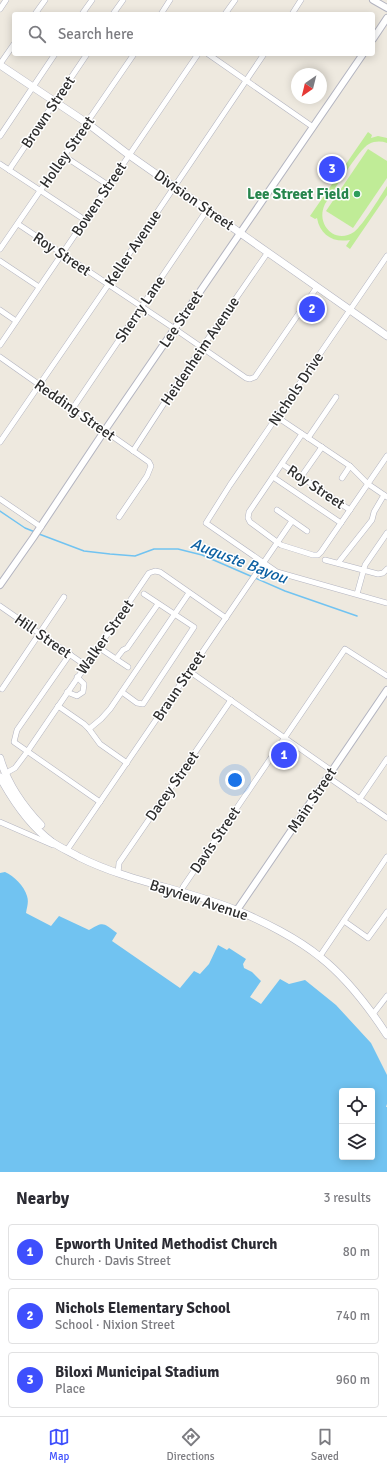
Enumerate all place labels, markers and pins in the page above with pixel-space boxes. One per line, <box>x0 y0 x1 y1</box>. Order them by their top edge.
pin: 3 <box>319 154 345 184</box>
place label: Lee Street Field <box>247 185 349 203</box>
marker: Lee Street Field <box>352 189 362 199</box>
pin: 2 <box>299 294 325 324</box>
pin: 1 <box>271 740 297 770</box>

